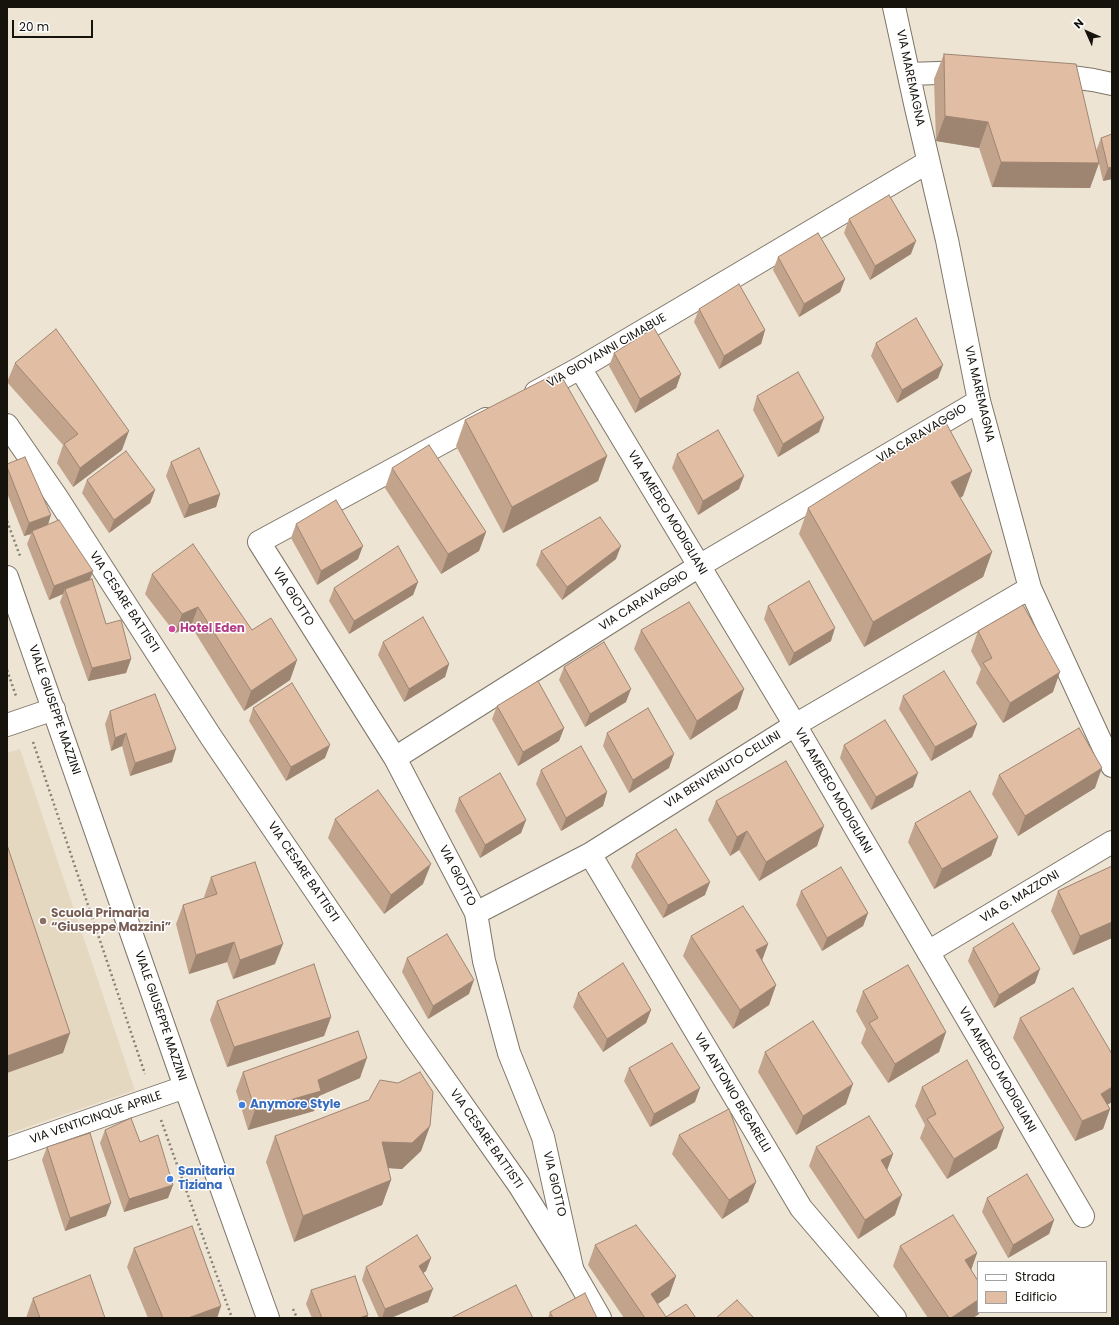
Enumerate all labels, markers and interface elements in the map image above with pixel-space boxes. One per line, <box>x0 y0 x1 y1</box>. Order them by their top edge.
scale bar <box>14 12 95 38</box>
north arrow <box>1067 12 1107 52</box>
text: N <box>1070 15 1087 32</box>
text: 20 m <box>19 18 49 35</box>
street label: VIA MAREMAGNA <box>893 28 927 128</box>
street label: VIA GIOVANNI CIMABUE <box>545 311 669 391</box>
street label: VIA MAREMAGNA <box>961 344 997 444</box>
street label: VIA CARAVAGGIO <box>874 401 970 467</box>
street label: VIA AMEDEO MODIGLIANI <box>624 448 710 578</box>
street label: VIA CESARE BATTISTI <box>86 549 162 655</box>
street label: VIA GIOTTO <box>269 565 317 629</box>
street label: VIA CARAVAGGIO <box>597 568 691 634</box>
place label: Hotel Eden <box>180 622 245 636</box>
marker: Hotel Eden <box>167 624 177 634</box>
street label: VIALE GIUSEPPE MAZZINI <box>25 643 83 777</box>
street label: VIA AMEDEO MODIGLIANI <box>791 726 875 856</box>
street label: VIA BENVENUTO CELLINI <box>662 728 784 812</box>
street label: VIA CESARE BATTISTI <box>264 819 342 925</box>
street label: VIA GIOTTO <box>435 843 479 909</box>
street label: VIA G. MAZZONI <box>978 868 1062 926</box>
place label: Scuola Primaria “Giuseppe Mazzini” <box>51 907 171 935</box>
marker: Scuola Primaria “Giuseppe Mazzini” <box>38 916 48 926</box>
street label: VIALE GIUSEPPE MAZZINI <box>131 949 189 1083</box>
street label: VIA AMEDEO MODIGLIANI <box>955 1005 1039 1135</box>
street label: VIA ANTONIO BEGARELLI <box>691 1031 773 1155</box>
street label: VIA CESARE BATTISTI <box>446 1087 526 1191</box>
street label: VIA VENTICINQUE APRILE <box>28 1089 164 1147</box>
place label: Anymore Style <box>250 1098 341 1112</box>
marker: Anymore Style <box>237 1100 247 1110</box>
street label: VIA GIOTTO <box>540 1150 568 1218</box>
place label: Sanitaria Tiziana <box>178 1165 235 1193</box>
marker: Sanitaria Tiziana <box>165 1174 175 1184</box>
legend <box>977 1261 1107 1313</box>
text: Strada <box>1015 1268 1055 1285</box>
text: Edificio <box>1015 1288 1057 1305</box>

